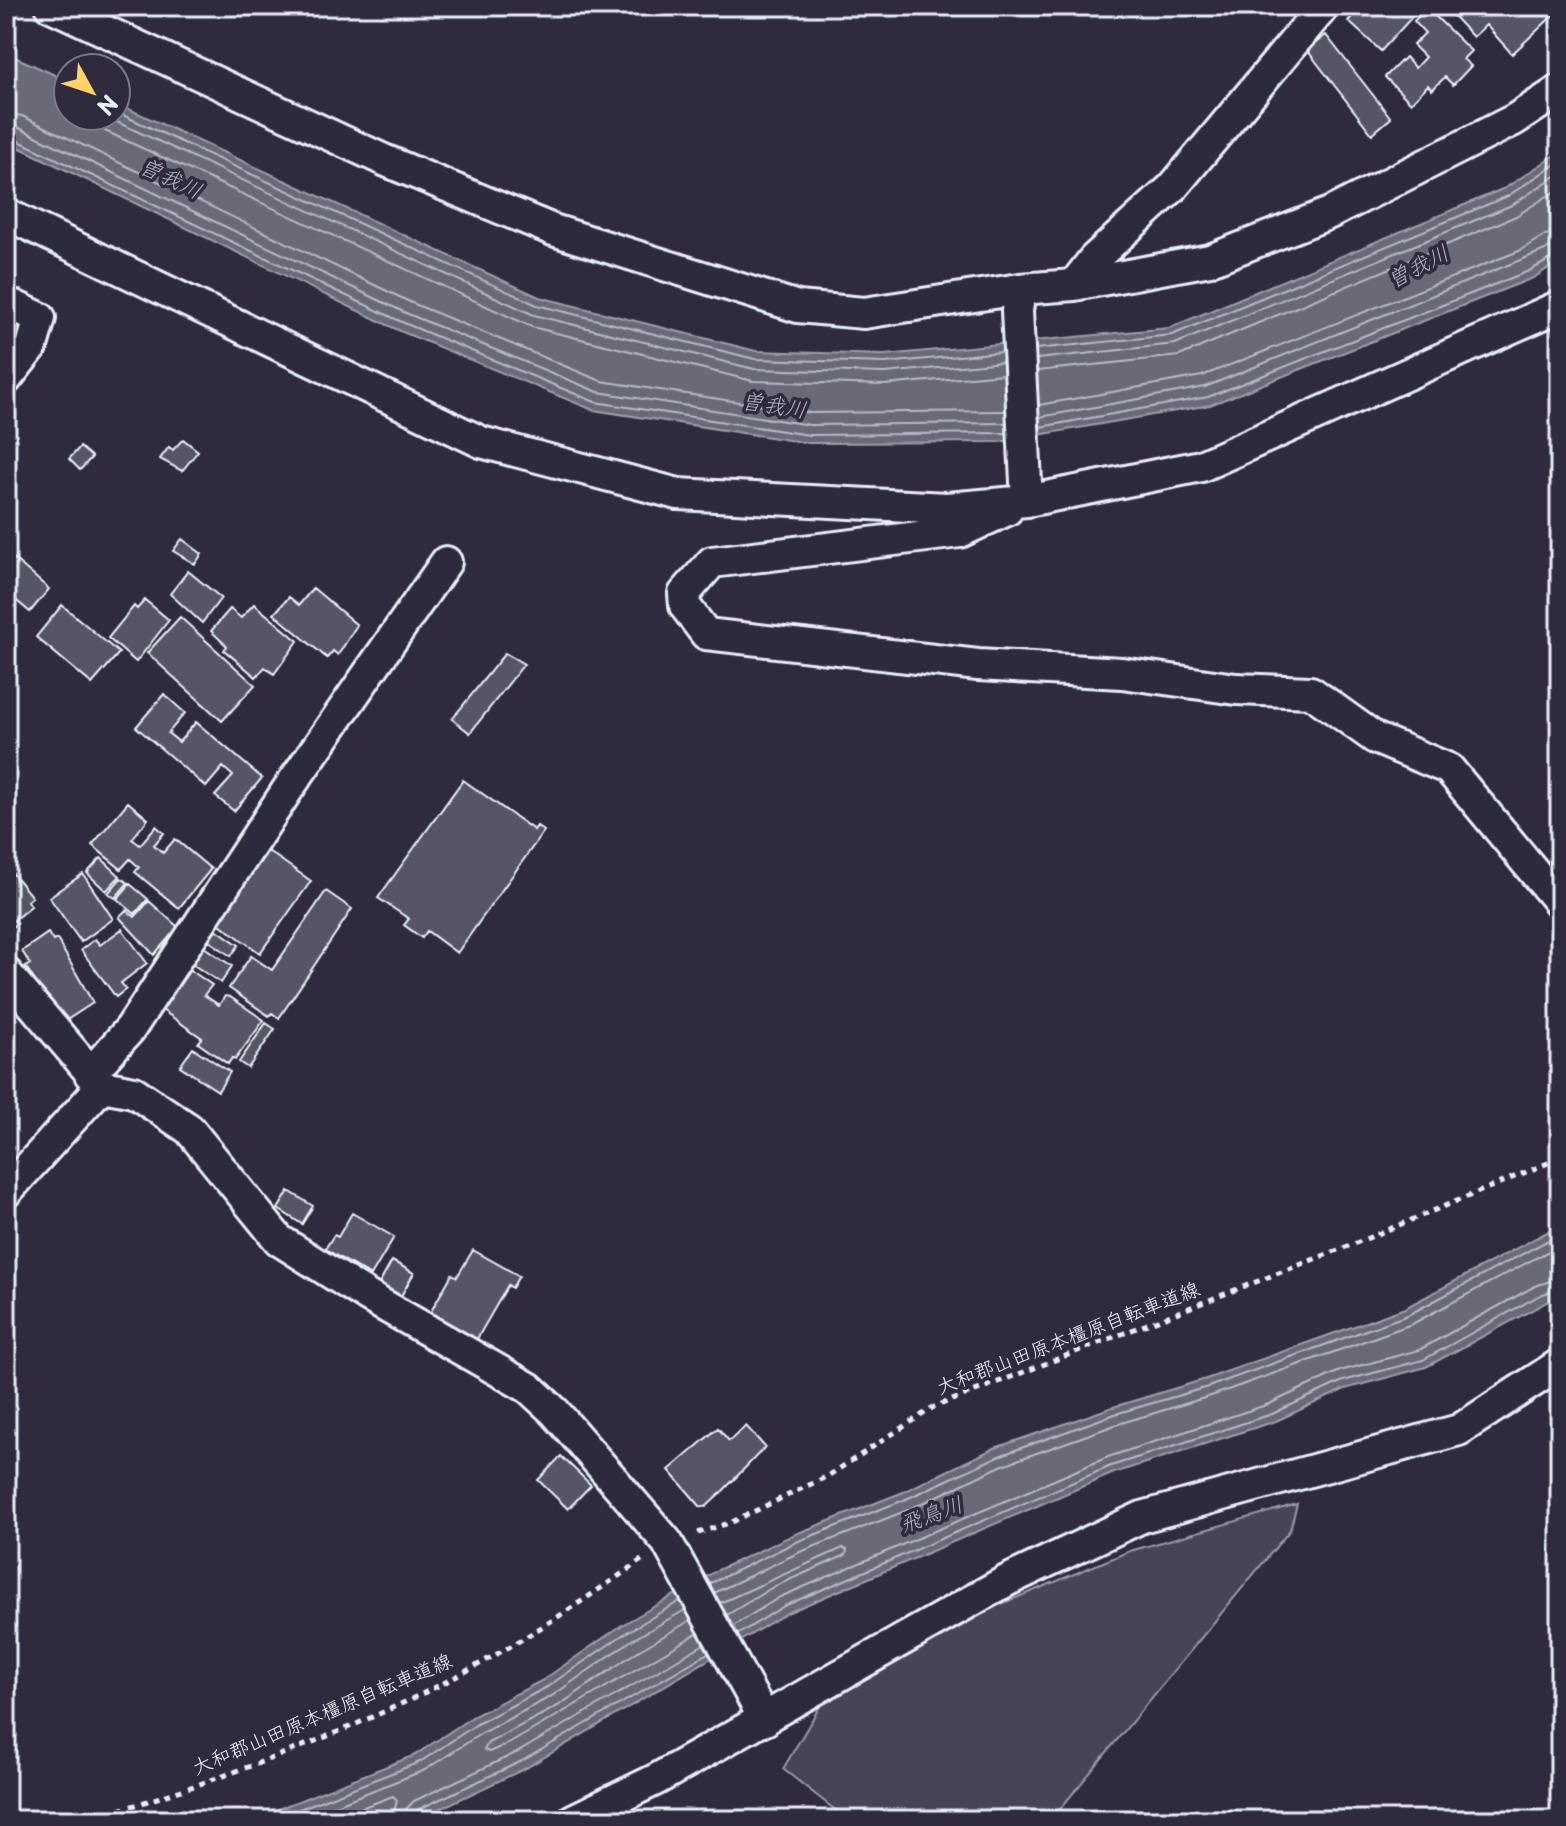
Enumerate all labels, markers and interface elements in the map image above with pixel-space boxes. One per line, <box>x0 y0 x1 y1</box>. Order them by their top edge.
north arrow <box>52 52 132 132</box>
text: N <box>90 89 127 123</box>
water label: 曽我川 <box>135 148 209 206</box>
water label: 曽我川 <box>1380 235 1454 295</box>
water label: 曽我川 <box>739 382 809 425</box>
street label: 大和郡山田原本橿原自転車道線 <box>932 1273 1204 1401</box>
water label: 飛鳥川 <box>894 1486 967 1539</box>
street label: 大和郡山田原本橿原自転車道線 <box>187 1645 456 1782</box>

